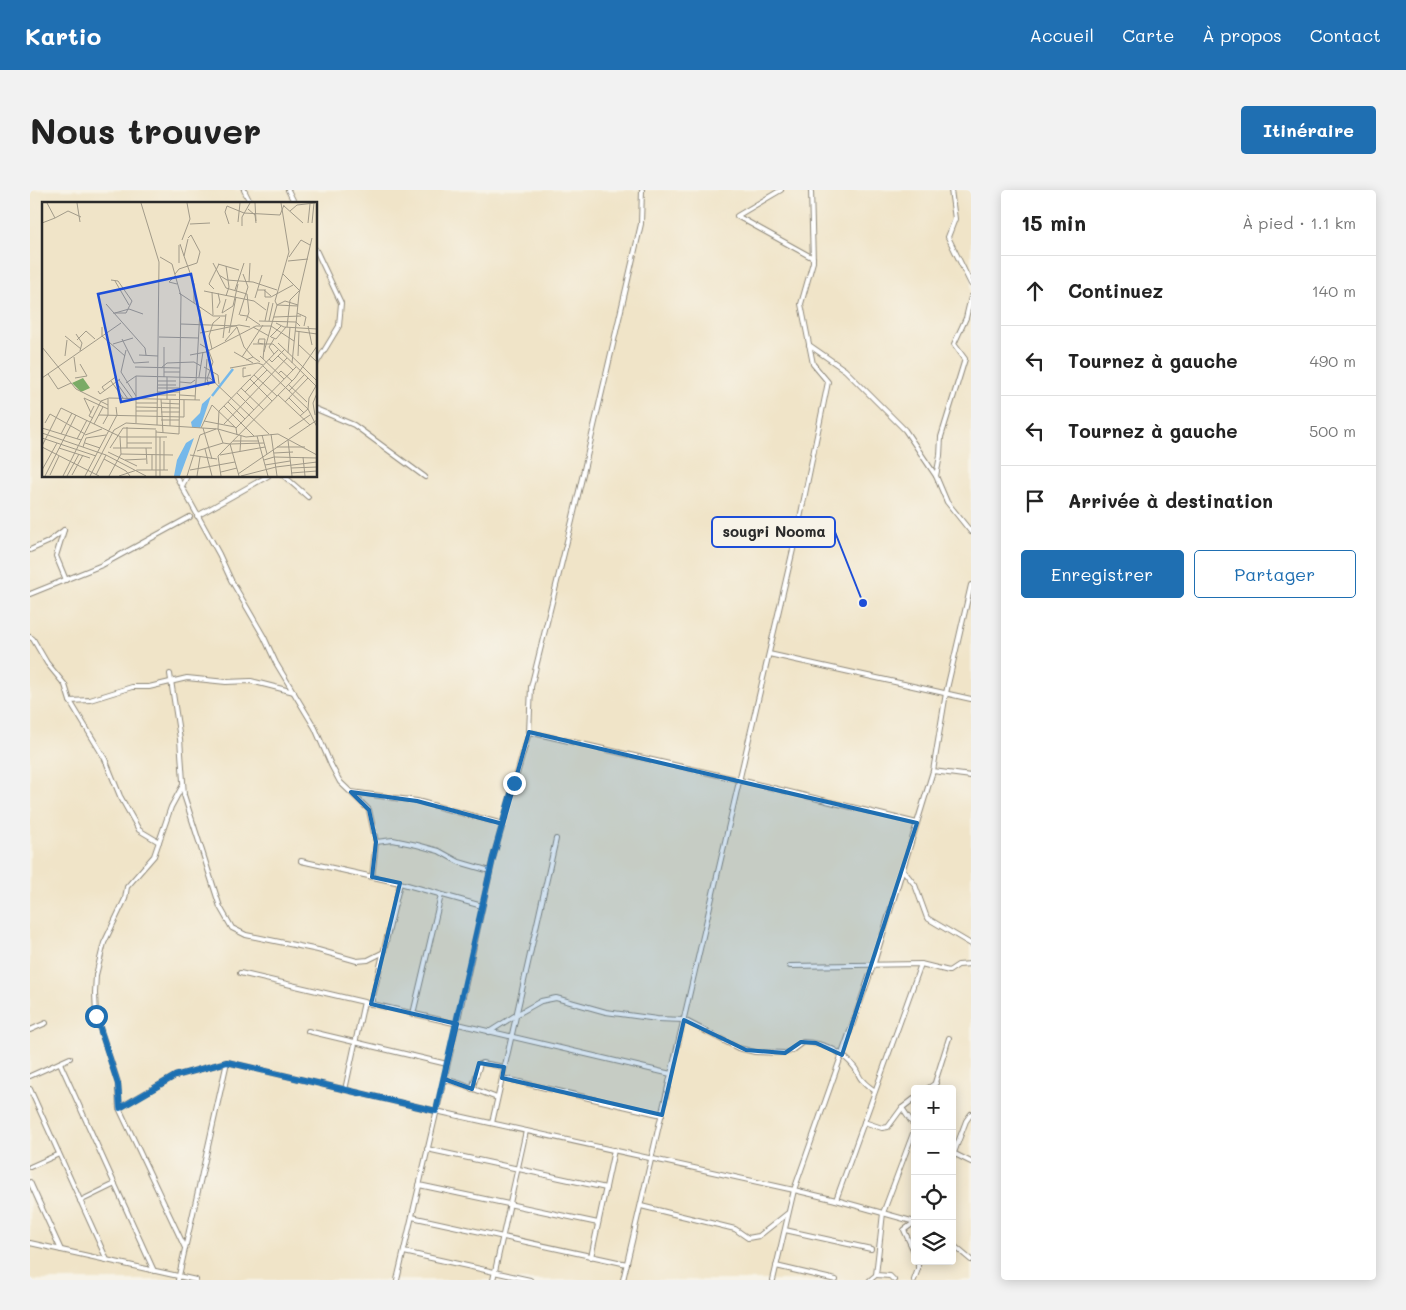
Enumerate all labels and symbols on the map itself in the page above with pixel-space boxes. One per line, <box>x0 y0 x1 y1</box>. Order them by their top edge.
inset map <box>42 202 318 478</box>
callout: sougri Nooma <box>712 517 835 547</box>
text: sougri Nooma <box>722 521 826 541</box>
route end <box>503 772 526 795</box>
route start <box>85 1005 108 1028</box>

